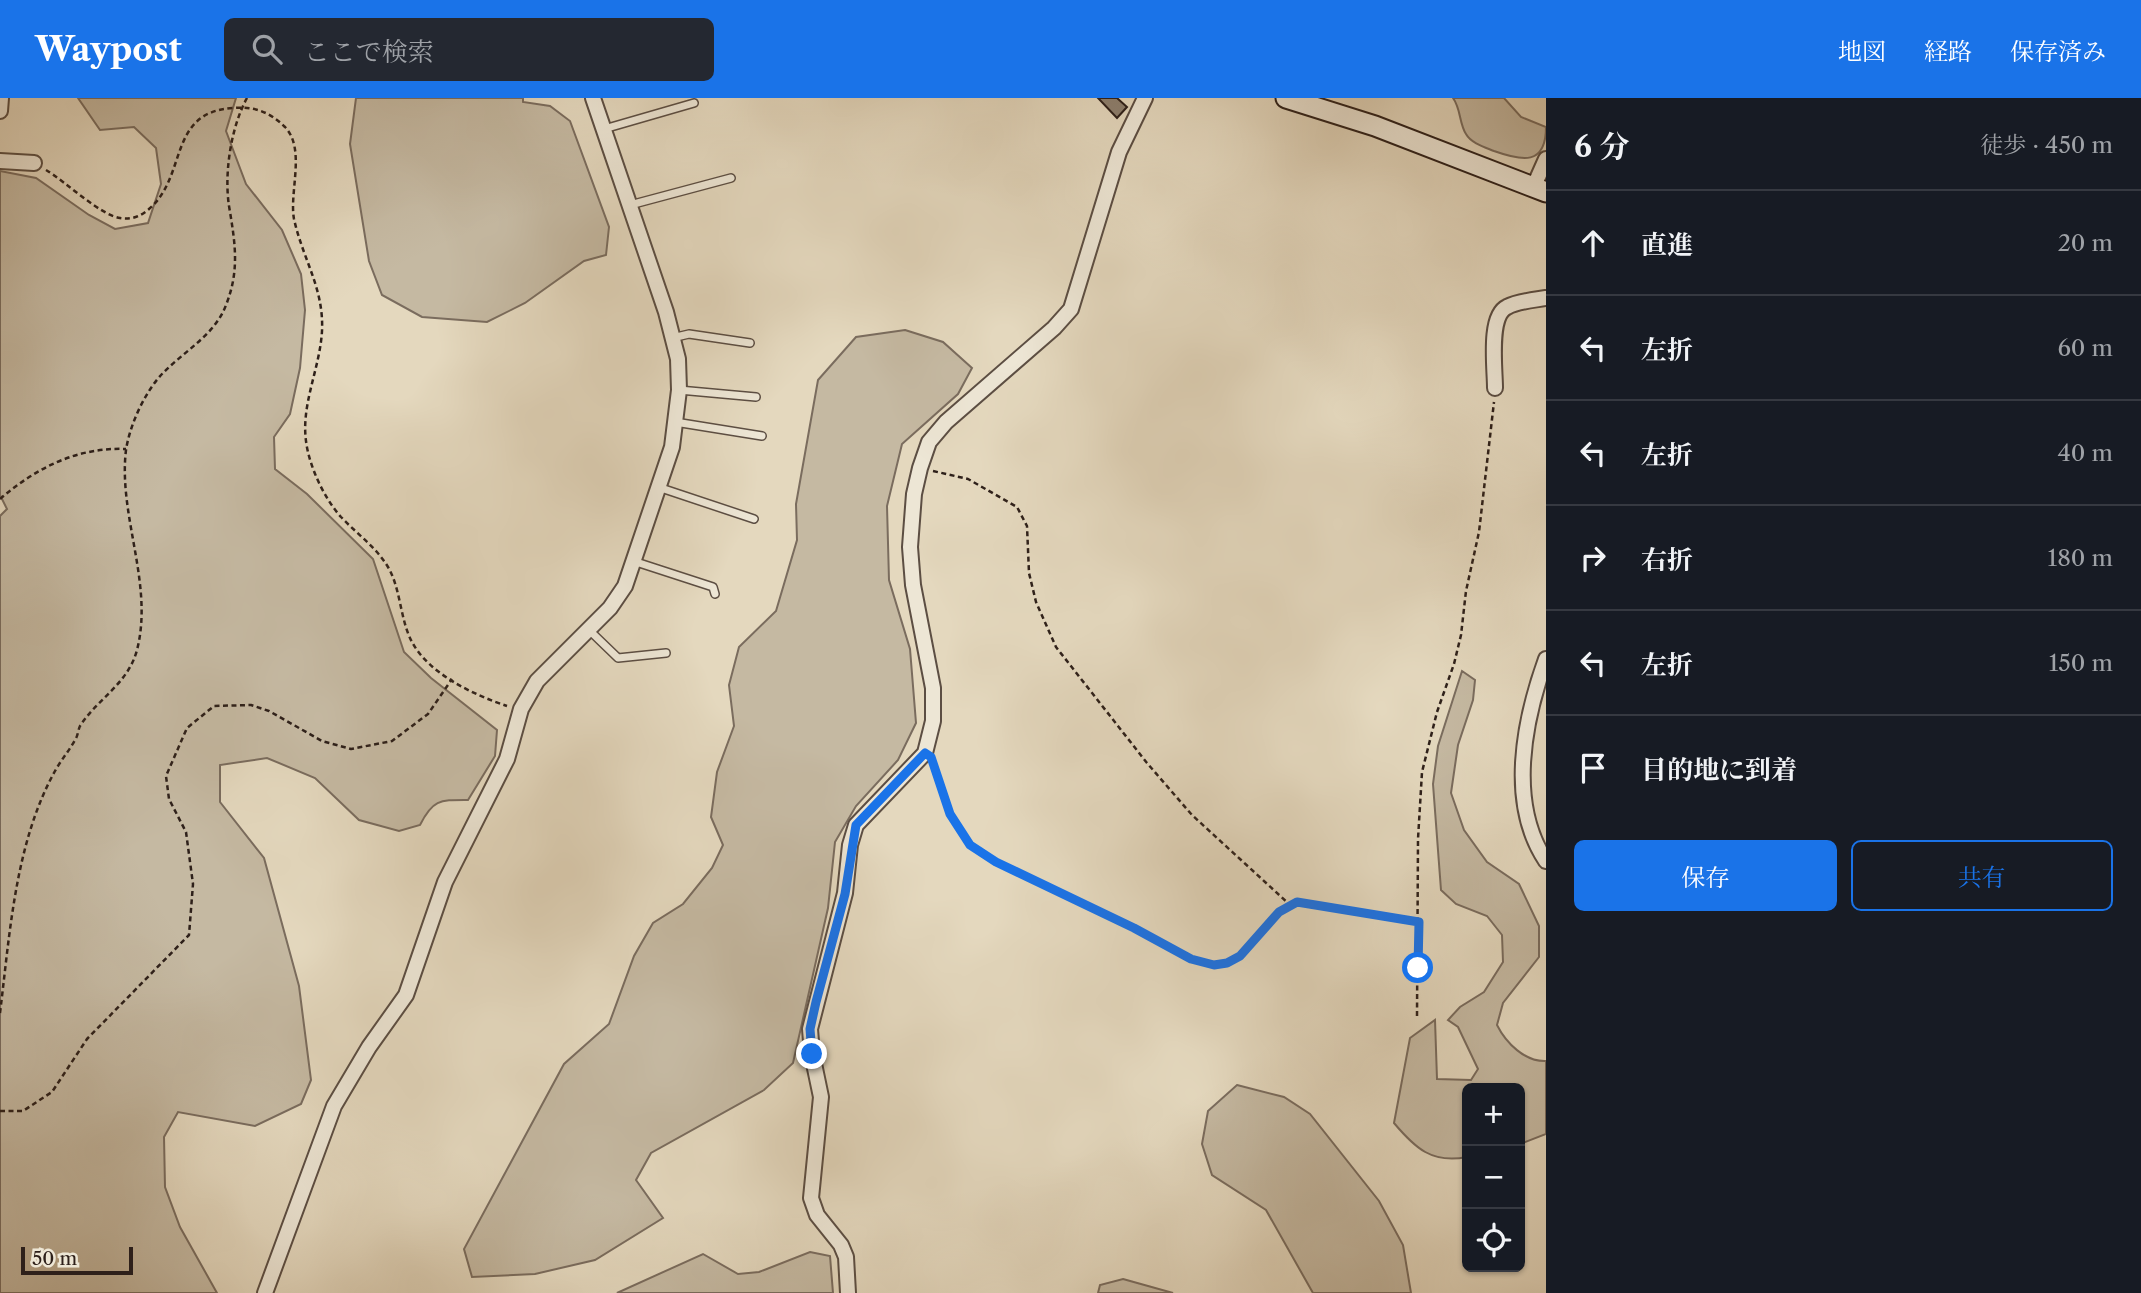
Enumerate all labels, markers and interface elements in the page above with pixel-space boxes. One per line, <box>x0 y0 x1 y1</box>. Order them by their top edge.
search box <box>224 18 714 81</box>
text: Waypost <box>35 29 182 70</box>
icon: search <box>248 30 286 68</box>
text: ここで検索 <box>304 36 434 68</box>
text: 地図 <box>1838 37 1886 66</box>
text: 経路 <box>1924 37 1972 66</box>
text: 保存済み <box>2010 37 2106 66</box>
text: 6 分 <box>1574 128 1629 165</box>
text: 徒歩 · 450 m <box>1980 131 2113 159</box>
icon: ahead <box>1574 224 1612 262</box>
text: 直進 <box>1641 229 1693 261</box>
text: 20 m <box>2058 229 2113 257</box>
icon: left <box>1574 329 1612 367</box>
text: 左折 <box>1641 334 1693 366</box>
text: 60 m <box>2057 334 2113 362</box>
icon: left <box>1574 434 1612 472</box>
text: 左折 <box>1641 439 1693 471</box>
text: 40 m <box>2058 439 2113 467</box>
icon: right <box>1574 539 1612 577</box>
text: 右折 <box>1641 544 1693 576</box>
text: 180 m <box>2048 544 2113 572</box>
icon: left <box>1574 644 1612 682</box>
text: 左折 <box>1641 649 1693 681</box>
text: 150 m <box>2049 649 2113 677</box>
icon: arrive <box>1574 749 1612 787</box>
text: 目的地に到着 <box>1641 754 1797 786</box>
button: 保存 <box>1574 840 1837 911</box>
button: 共有 <box>1851 840 2113 911</box>
route start <box>1402 952 1433 983</box>
route end <box>796 1038 827 1069</box>
map controls <box>1462 1083 1525 1272</box>
button: + <box>1462 1083 1525 1146</box>
button: − <box>1462 1146 1525 1209</box>
button: locate <box>1462 1209 1525 1272</box>
scale bar <box>21 1244 133 1276</box>
text: 50 m <box>32 1247 77 1270</box>

